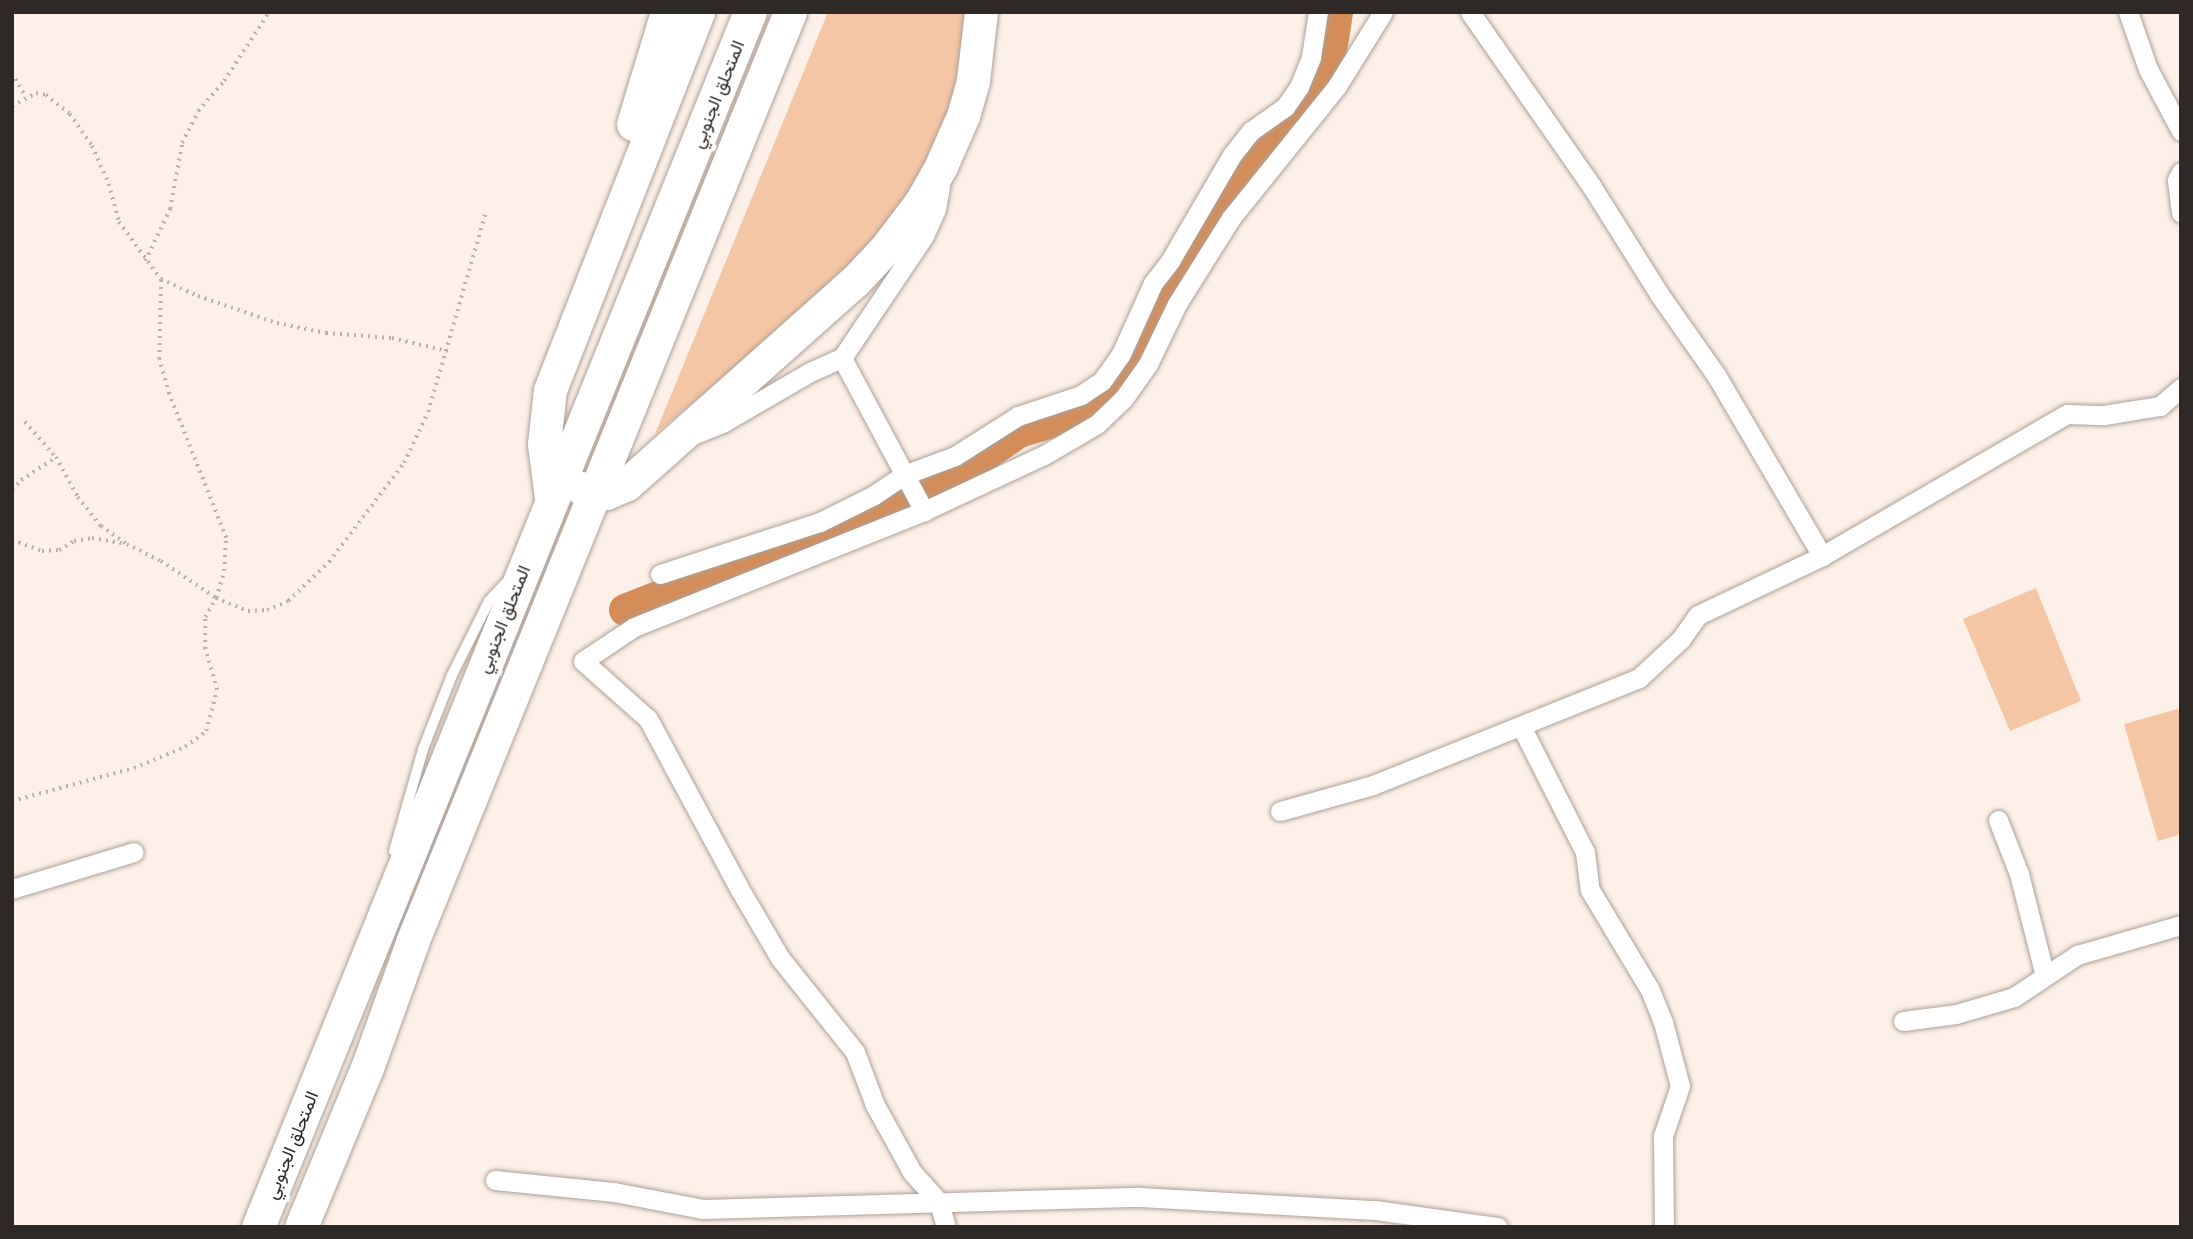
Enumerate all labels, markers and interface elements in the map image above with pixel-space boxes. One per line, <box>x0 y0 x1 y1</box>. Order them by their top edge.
street label: المتحلق الجنوبي <box>686 37 748 151</box>
street label: المتحلق الجنوبي <box>472 562 534 676</box>
street label: المتحلق الجنوبي <box>260 1088 322 1202</box>

